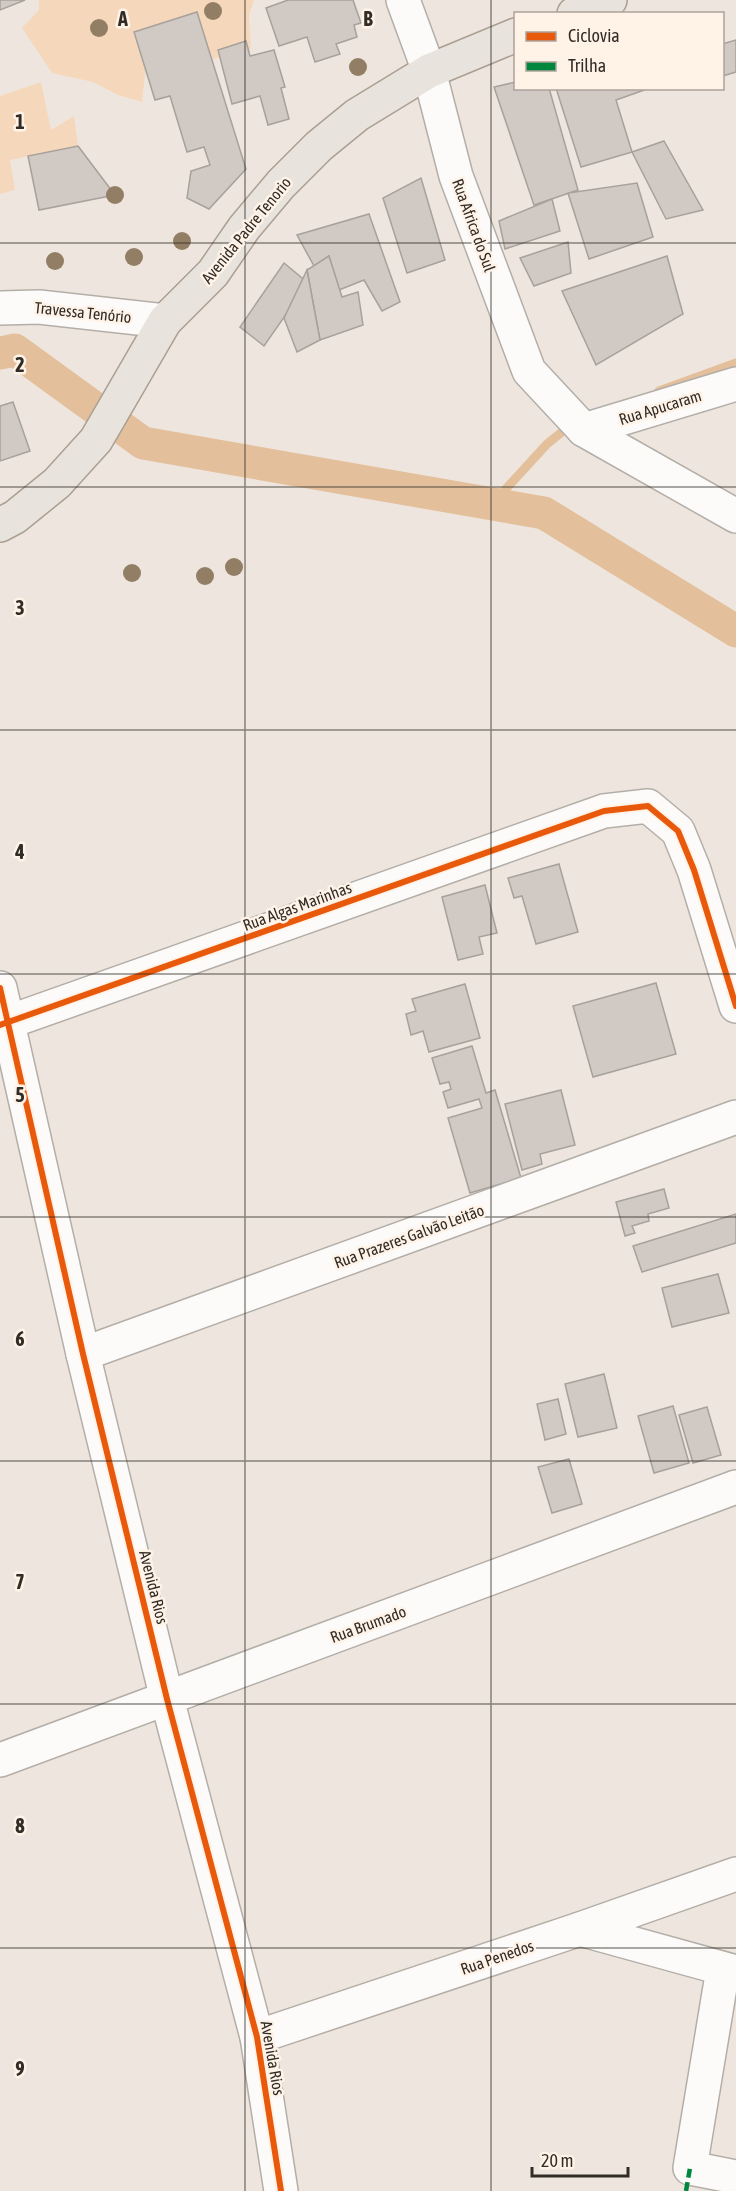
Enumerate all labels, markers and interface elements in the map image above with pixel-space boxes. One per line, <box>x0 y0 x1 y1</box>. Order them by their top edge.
text: A <box>117 7 128 30</box>
text: B <box>363 7 373 30</box>
legend <box>514 12 724 90</box>
text: Ciclovia <box>568 25 620 46</box>
text: Trilha <box>568 55 606 76</box>
text: 1 <box>15 110 25 133</box>
street label: Avenida Padre Tenorio <box>198 173 294 287</box>
street label: Rua Africa do Sul <box>449 176 499 275</box>
street label: Travessa Tenório <box>34 298 132 326</box>
text: 2 <box>15 353 25 376</box>
street label: Rua Apucaram <box>617 386 704 429</box>
text: 3 <box>15 596 25 619</box>
text: 4 <box>14 840 25 863</box>
street label: Rua Algas Marinhas <box>240 878 354 935</box>
text: 5 <box>15 1083 25 1106</box>
street label: Rua Prazeres Galvão Leitão <box>332 1201 486 1271</box>
text: 6 <box>15 1327 25 1350</box>
street label: Avenida Rios <box>136 1548 172 1626</box>
text: 7 <box>15 1570 25 1593</box>
street label: Rua Brumado <box>328 1602 408 1646</box>
text: 8 <box>15 1814 25 1837</box>
street label: Rua Penedos <box>458 1936 536 1978</box>
street label: Avenida Rios <box>258 2019 288 2097</box>
text: 9 <box>15 2057 25 2080</box>
scale bar <box>532 2140 628 2178</box>
text: 20 m <box>541 2150 573 2171</box>

